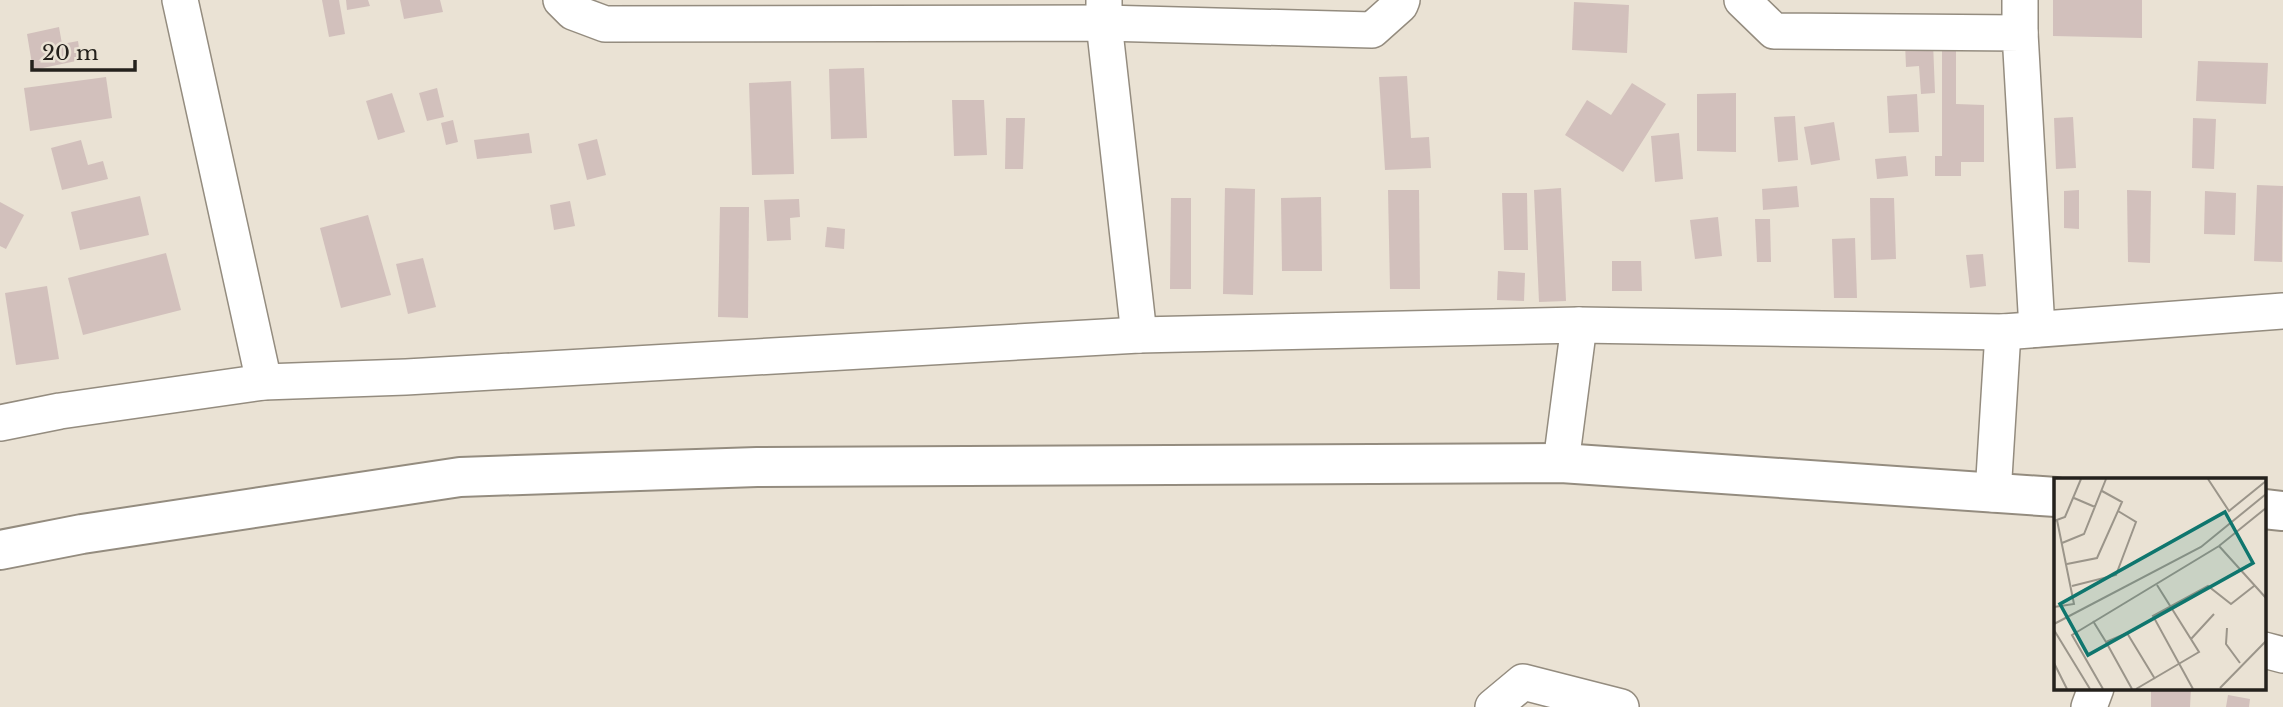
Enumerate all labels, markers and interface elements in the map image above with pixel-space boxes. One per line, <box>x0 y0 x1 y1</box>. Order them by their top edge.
scale bar <box>32 28 135 72</box>
text: 20 m <box>42 40 99 66</box>
inset map <box>2054 478 2266 690</box>

